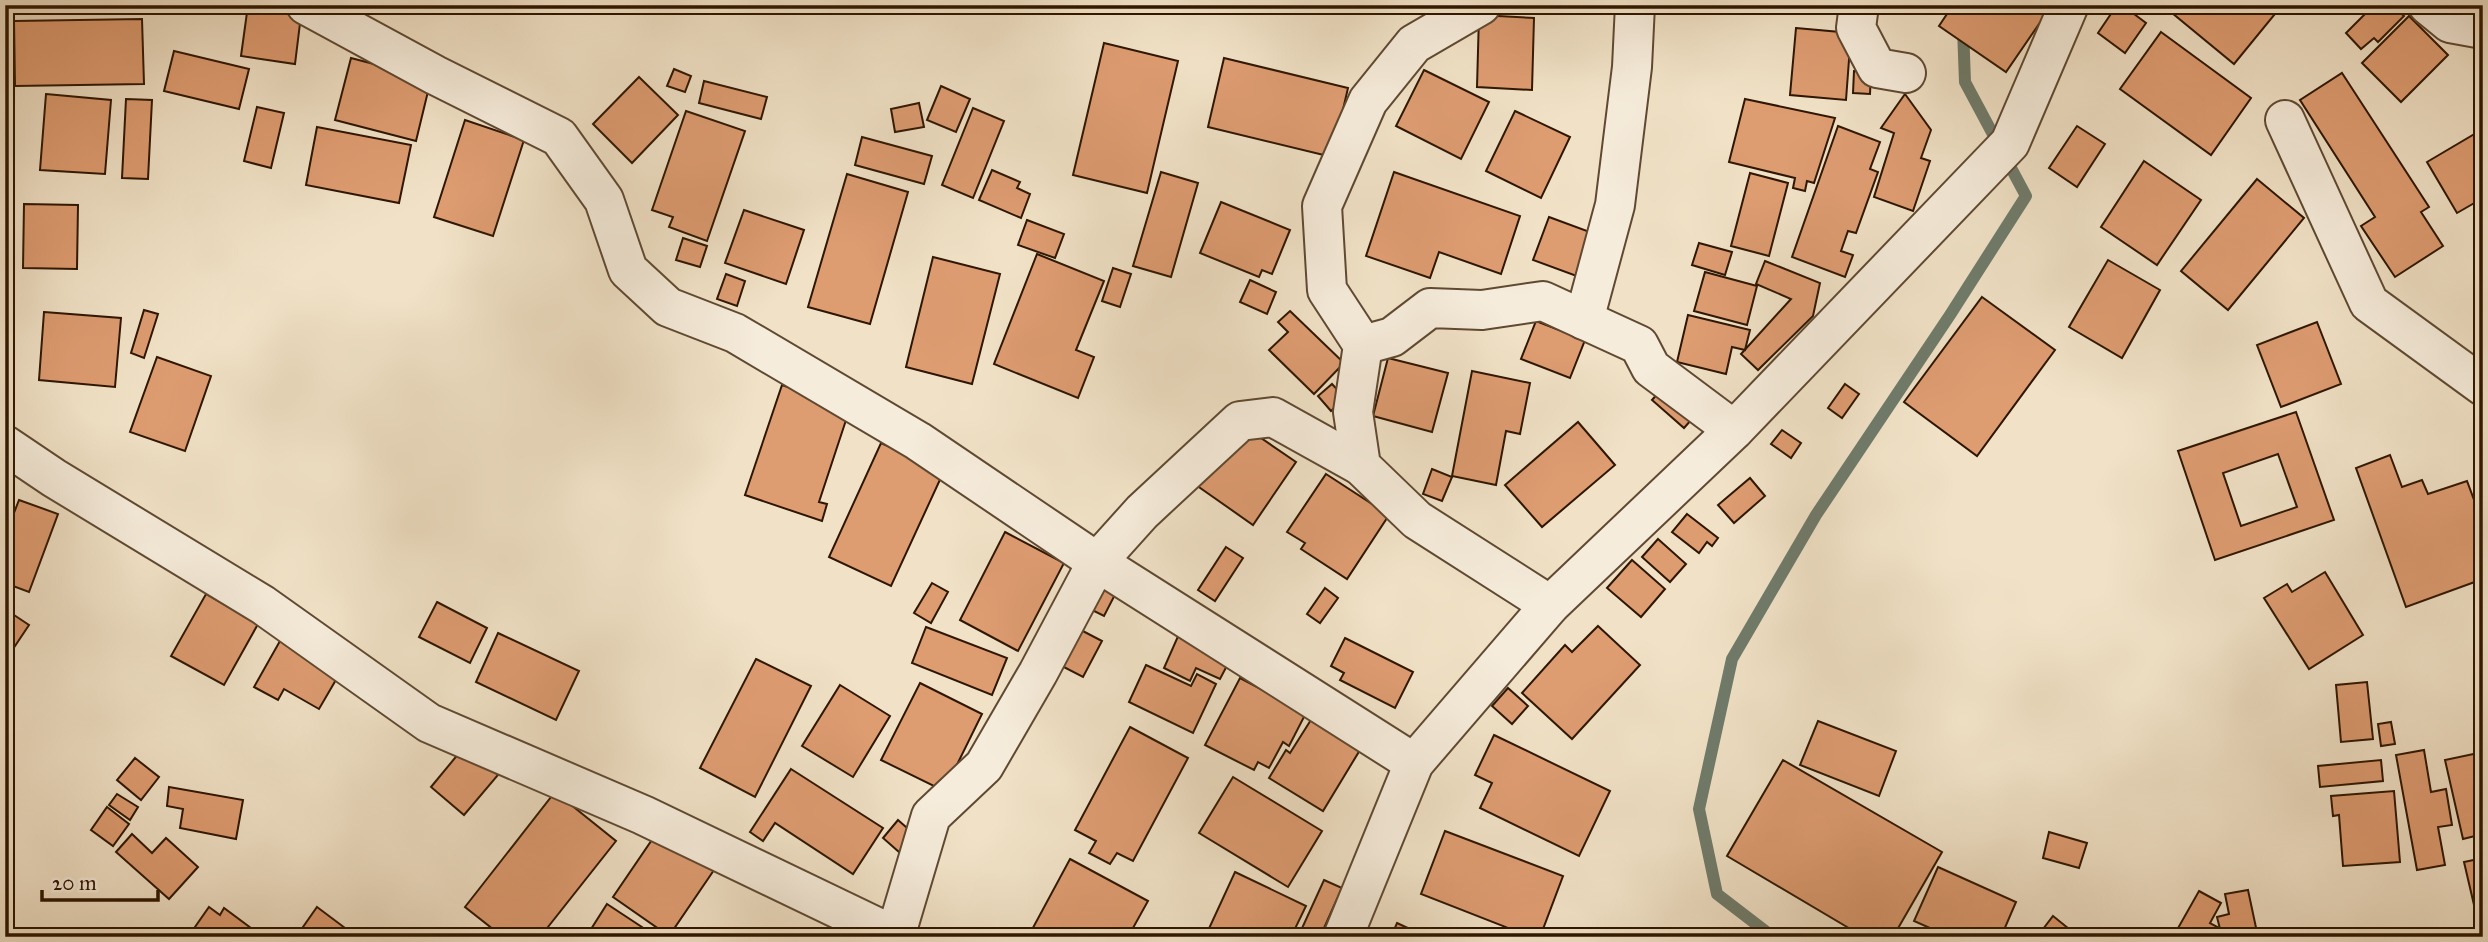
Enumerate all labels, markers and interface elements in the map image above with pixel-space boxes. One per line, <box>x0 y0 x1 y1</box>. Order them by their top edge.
scale bar <box>42 858 158 902</box>
text: 20 m <box>52 870 97 896</box>

